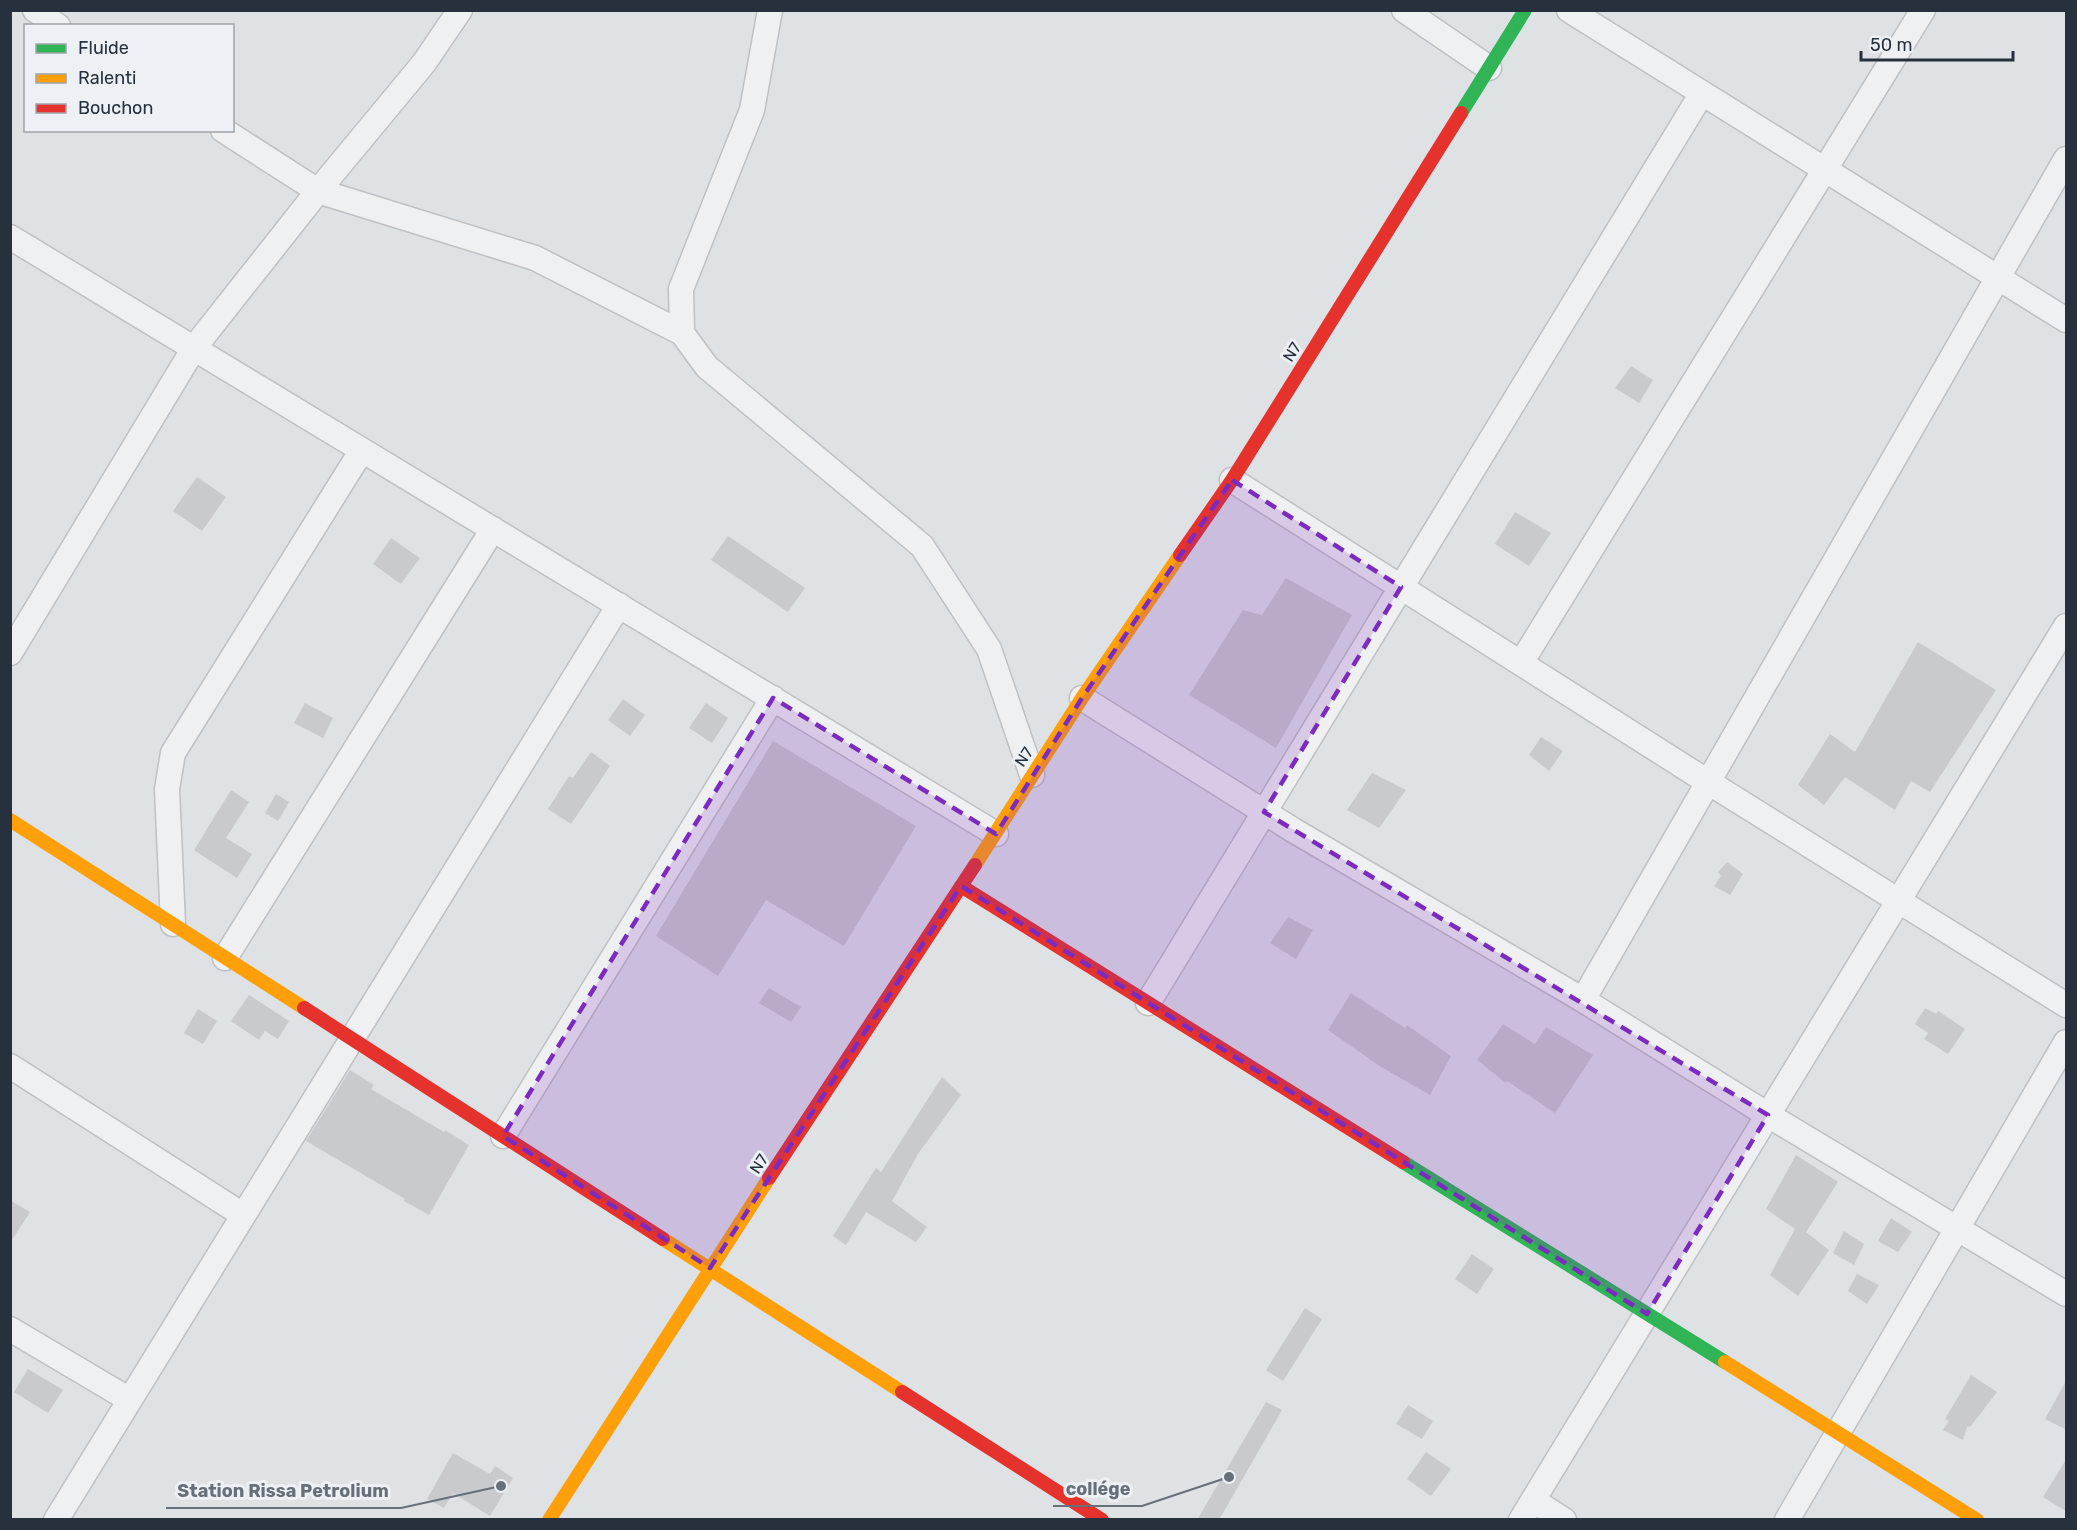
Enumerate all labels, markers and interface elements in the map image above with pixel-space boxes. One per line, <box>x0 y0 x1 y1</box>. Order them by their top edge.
legend <box>24 24 234 132</box>
scale bar <box>1861 24 2012 62</box>
text: 50 m <box>1870 34 1913 56</box>
text: Fluide <box>78 37 129 59</box>
text: Ralenti <box>78 67 136 89</box>
text: Bouchon <box>78 97 153 119</box>
street label: N7 <box>1279 339 1305 365</box>
street label: N7 <box>1011 744 1037 770</box>
street label: N7 <box>746 1151 772 1177</box>
callout: collége <box>1053 1470 1142 1506</box>
callout: Station Rissa Petrolium <box>166 1472 401 1508</box>
text: collége <box>1066 1478 1131 1500</box>
text: Station Rissa Petrolium <box>177 1480 389 1502</box>

